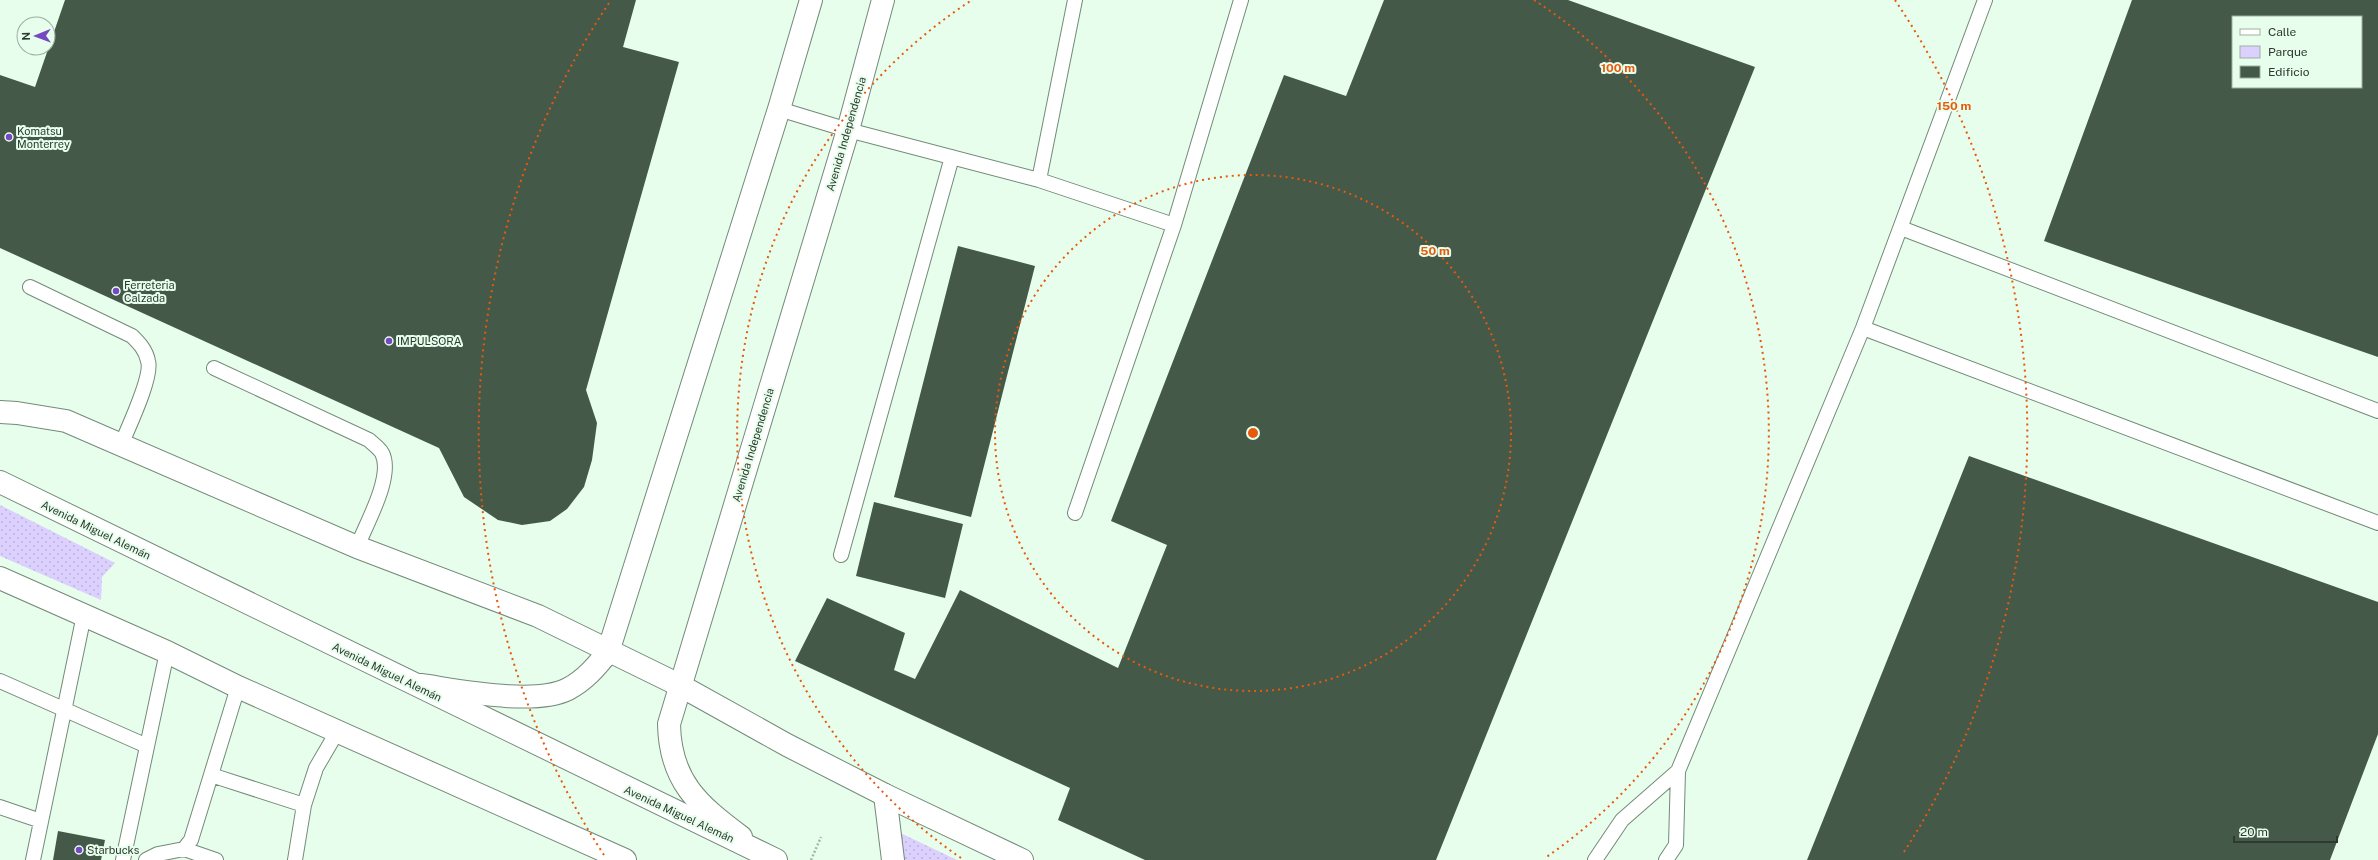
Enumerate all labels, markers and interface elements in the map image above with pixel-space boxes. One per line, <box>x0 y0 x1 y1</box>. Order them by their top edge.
north arrow <box>16 16 56 56</box>
legend <box>2232 16 2362 88</box>
text: Calle <box>2268 25 2297 39</box>
text: N <box>20 32 32 41</box>
text: Parque <box>2268 45 2308 59</box>
text: 100 m <box>1601 61 1635 75</box>
text: Edificio <box>2268 65 2310 79</box>
street label: Avenida Independencia <box>824 75 868 193</box>
text: 150 m <box>1937 99 1971 113</box>
place label: Komatsu Monterrey <box>17 125 70 150</box>
marker: Komatsu Monterrey <box>4 132 14 142</box>
text: 50 m <box>1420 244 1450 258</box>
place label: Ferreteria Calzada <box>124 279 175 304</box>
marker: Ferreteria Calzada <box>111 286 121 296</box>
place label: IMPULSORA <box>397 335 462 347</box>
marker: IMPULSORA <box>384 336 394 346</box>
street label: Avenida Independencia <box>730 387 776 503</box>
centre of rings <box>1246 426 1260 440</box>
street label: Avenida Miguel Alemán <box>39 498 153 562</box>
street label: Avenida Miguel Alemán <box>330 640 444 704</box>
street label: Avenida Miguel Alemán <box>622 783 736 845</box>
scale bar <box>2234 818 2337 844</box>
text: 20 m <box>2240 825 2268 839</box>
place label: Starbucks <box>87 844 140 856</box>
marker: Starbucks <box>74 845 84 855</box>

